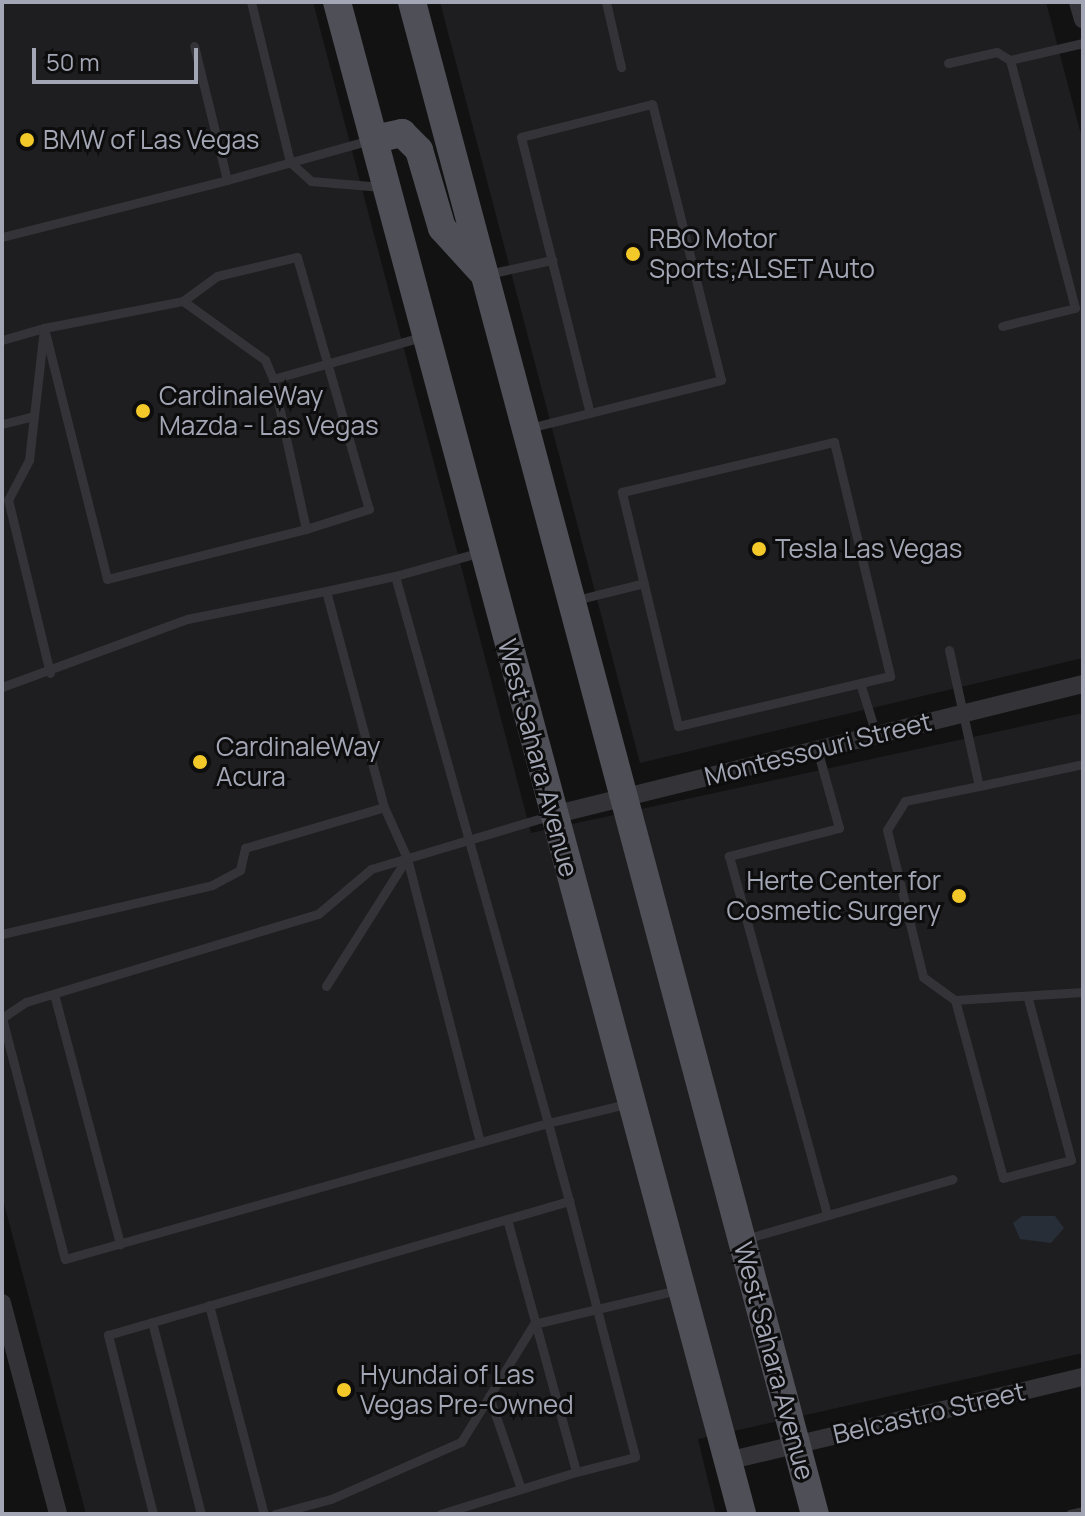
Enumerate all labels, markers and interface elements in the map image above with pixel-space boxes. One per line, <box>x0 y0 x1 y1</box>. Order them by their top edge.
scale bar <box>36 32 202 82</box>
text: 50 m <box>46 45 100 78</box>
place label: BMW of Las Vegas <box>43 124 259 156</box>
marker: BMW of Las Vegas <box>18 131 36 149</box>
place label: RBO Motor Sports;ALSET Auto <box>649 223 876 284</box>
marker: RBO Motor Sports;ALSET Auto <box>624 245 642 263</box>
place label: CardinaleWay Mazda - Las Vegas <box>159 380 379 442</box>
marker: CardinaleWay Mazda - Las Vegas <box>134 402 152 420</box>
place label: Tesla Las Vegas <box>775 533 962 565</box>
marker: Tesla Las Vegas <box>750 540 768 558</box>
street label: West Sahara Avenue <box>491 636 585 880</box>
street label: Montessouri Street <box>701 706 935 792</box>
place label: CardinaleWay Acura <box>216 731 381 792</box>
marker: CardinaleWay Acura <box>191 753 209 771</box>
place label: Herte Center for Cosmetic Surgery <box>726 865 941 926</box>
marker: Herte Center for Cosmetic Surgery <box>948 885 970 907</box>
street label: West Sahara Avenue <box>727 1239 821 1483</box>
place label: Hyundai of Las Vegas Pre-Owned <box>360 1359 574 1420</box>
street label: Belcastro Street <box>830 1376 1028 1450</box>
marker: Hyundai of Las Vegas Pre-Owned <box>335 1381 353 1399</box>

